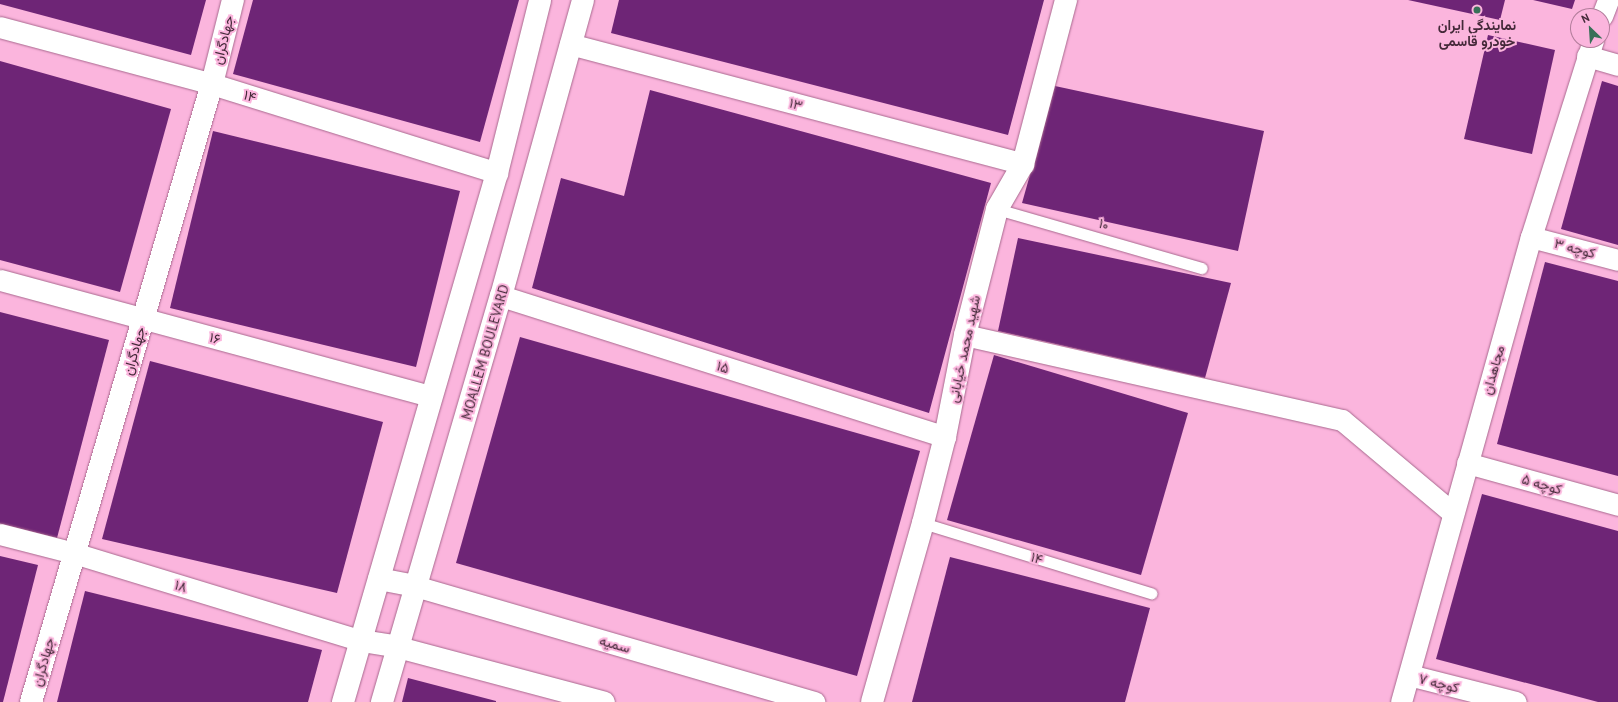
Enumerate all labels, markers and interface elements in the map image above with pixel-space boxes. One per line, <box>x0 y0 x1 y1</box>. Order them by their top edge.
marker: نمایندگی ایران خودرو قاسمی <box>1472 5 1482 15</box>
north arrow <box>1570 8 1610 48</box>
text: N <box>1579 10 1592 26</box>
street label: جهادگران <box>209 14 237 66</box>
place label: نمایندگی ایران خودرو قاسمی <box>1438 17 1516 50</box>
street label: ۱۴ <box>242 86 258 106</box>
street label: ۱۳ <box>787 94 805 114</box>
street label: ۱۰ <box>1097 215 1111 233</box>
street label: کوچه ۳ <box>1553 234 1597 262</box>
street label: MOALLEM BOULEVARD <box>458 282 512 422</box>
street label: شهید محمد خیابانی <box>944 294 984 404</box>
street label: جهادگران <box>119 325 149 377</box>
street label: ۱۶ <box>208 328 222 348</box>
street label: مجاهدان <box>1478 343 1508 397</box>
street label: ۱۵ <box>715 357 731 377</box>
street label: کوچه ۵ <box>1520 470 1564 498</box>
street label: ۱۴ <box>1029 548 1045 568</box>
street label: ۱۸ <box>173 576 189 596</box>
street label: سمیه <box>598 632 632 656</box>
street label: جهادگران <box>28 636 58 688</box>
street label: کوچه ۷ <box>1417 670 1461 696</box>

